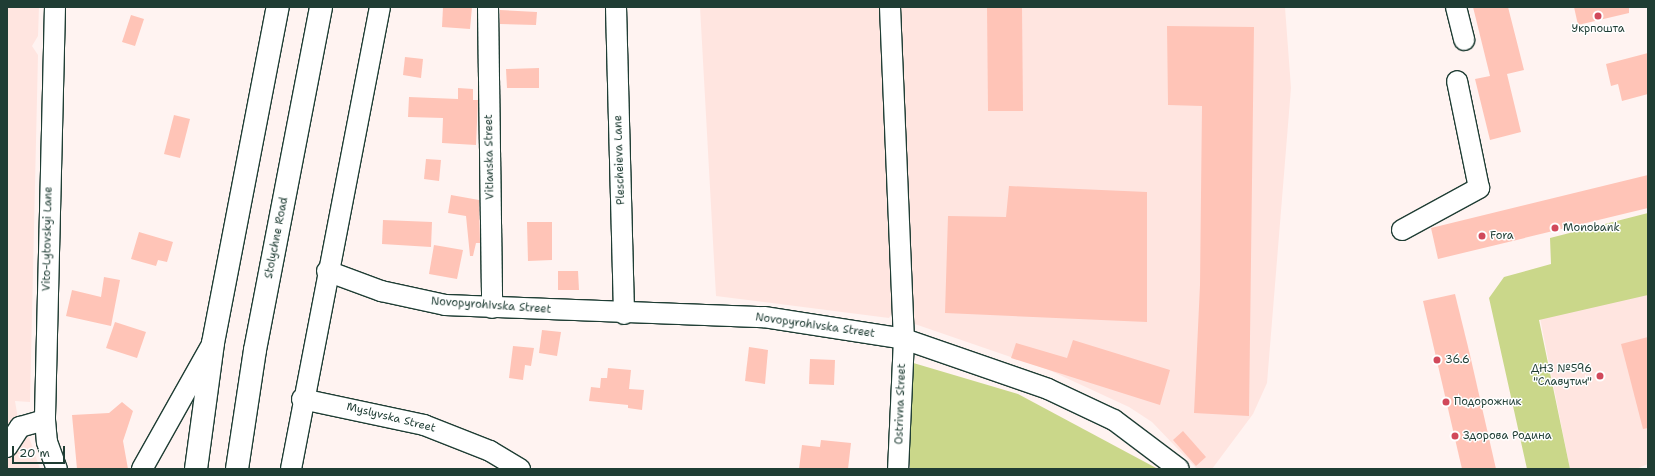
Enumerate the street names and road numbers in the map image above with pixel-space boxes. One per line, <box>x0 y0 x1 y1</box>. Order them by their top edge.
street label: Vitianska Street <box>483 114 497 200</box>
street label: Plescheieva Lane <box>612 115 628 205</box>
street label: Vito-Lytovskyi Lane <box>40 187 56 291</box>
street label: Stolychne Road <box>263 196 291 280</box>
street label: Novopyrohivska Street <box>430 295 552 317</box>
street label: Novopyrohivska Street <box>754 311 876 341</box>
street label: Ostrivna Street <box>893 363 909 445</box>
street label: Myslyvska Street <box>345 401 437 435</box>

